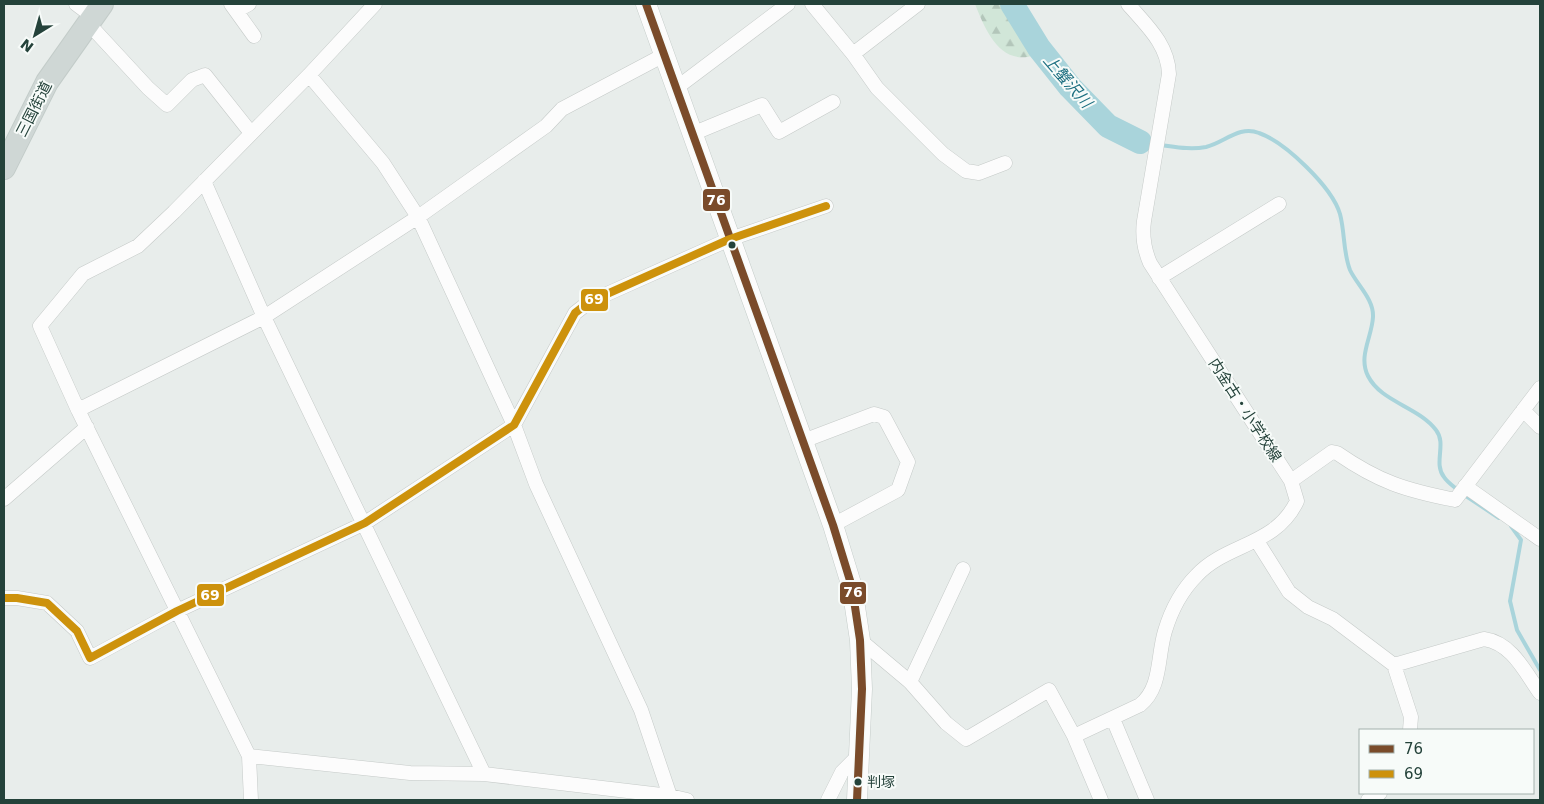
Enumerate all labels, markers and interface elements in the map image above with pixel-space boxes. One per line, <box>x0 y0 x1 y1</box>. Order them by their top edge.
north arrow <box>10 10 60 60</box>
text: N <box>18 35 37 55</box>
water label: 上蟹沢川 <box>1039 51 1097 113</box>
street label: 三国街道 <box>12 78 56 140</box>
line badge: 76 <box>702 188 731 212</box>
text: 76 <box>706 192 726 208</box>
unlabelled marker <box>727 240 737 250</box>
line badge: 69 <box>580 288 609 312</box>
text: 69 <box>584 291 604 307</box>
street label: 内金古・小学校線 <box>1205 355 1285 465</box>
line badge: 76 <box>839 581 867 605</box>
line badge: 69 <box>196 583 225 607</box>
text: 76 <box>843 584 863 600</box>
text: 69 <box>200 587 220 603</box>
legend <box>1359 729 1534 794</box>
text: 76 <box>1404 740 1423 758</box>
text: 69 <box>1404 765 1423 783</box>
place label: 判塚 <box>867 774 895 790</box>
marker: 判塚 <box>853 777 863 787</box>

